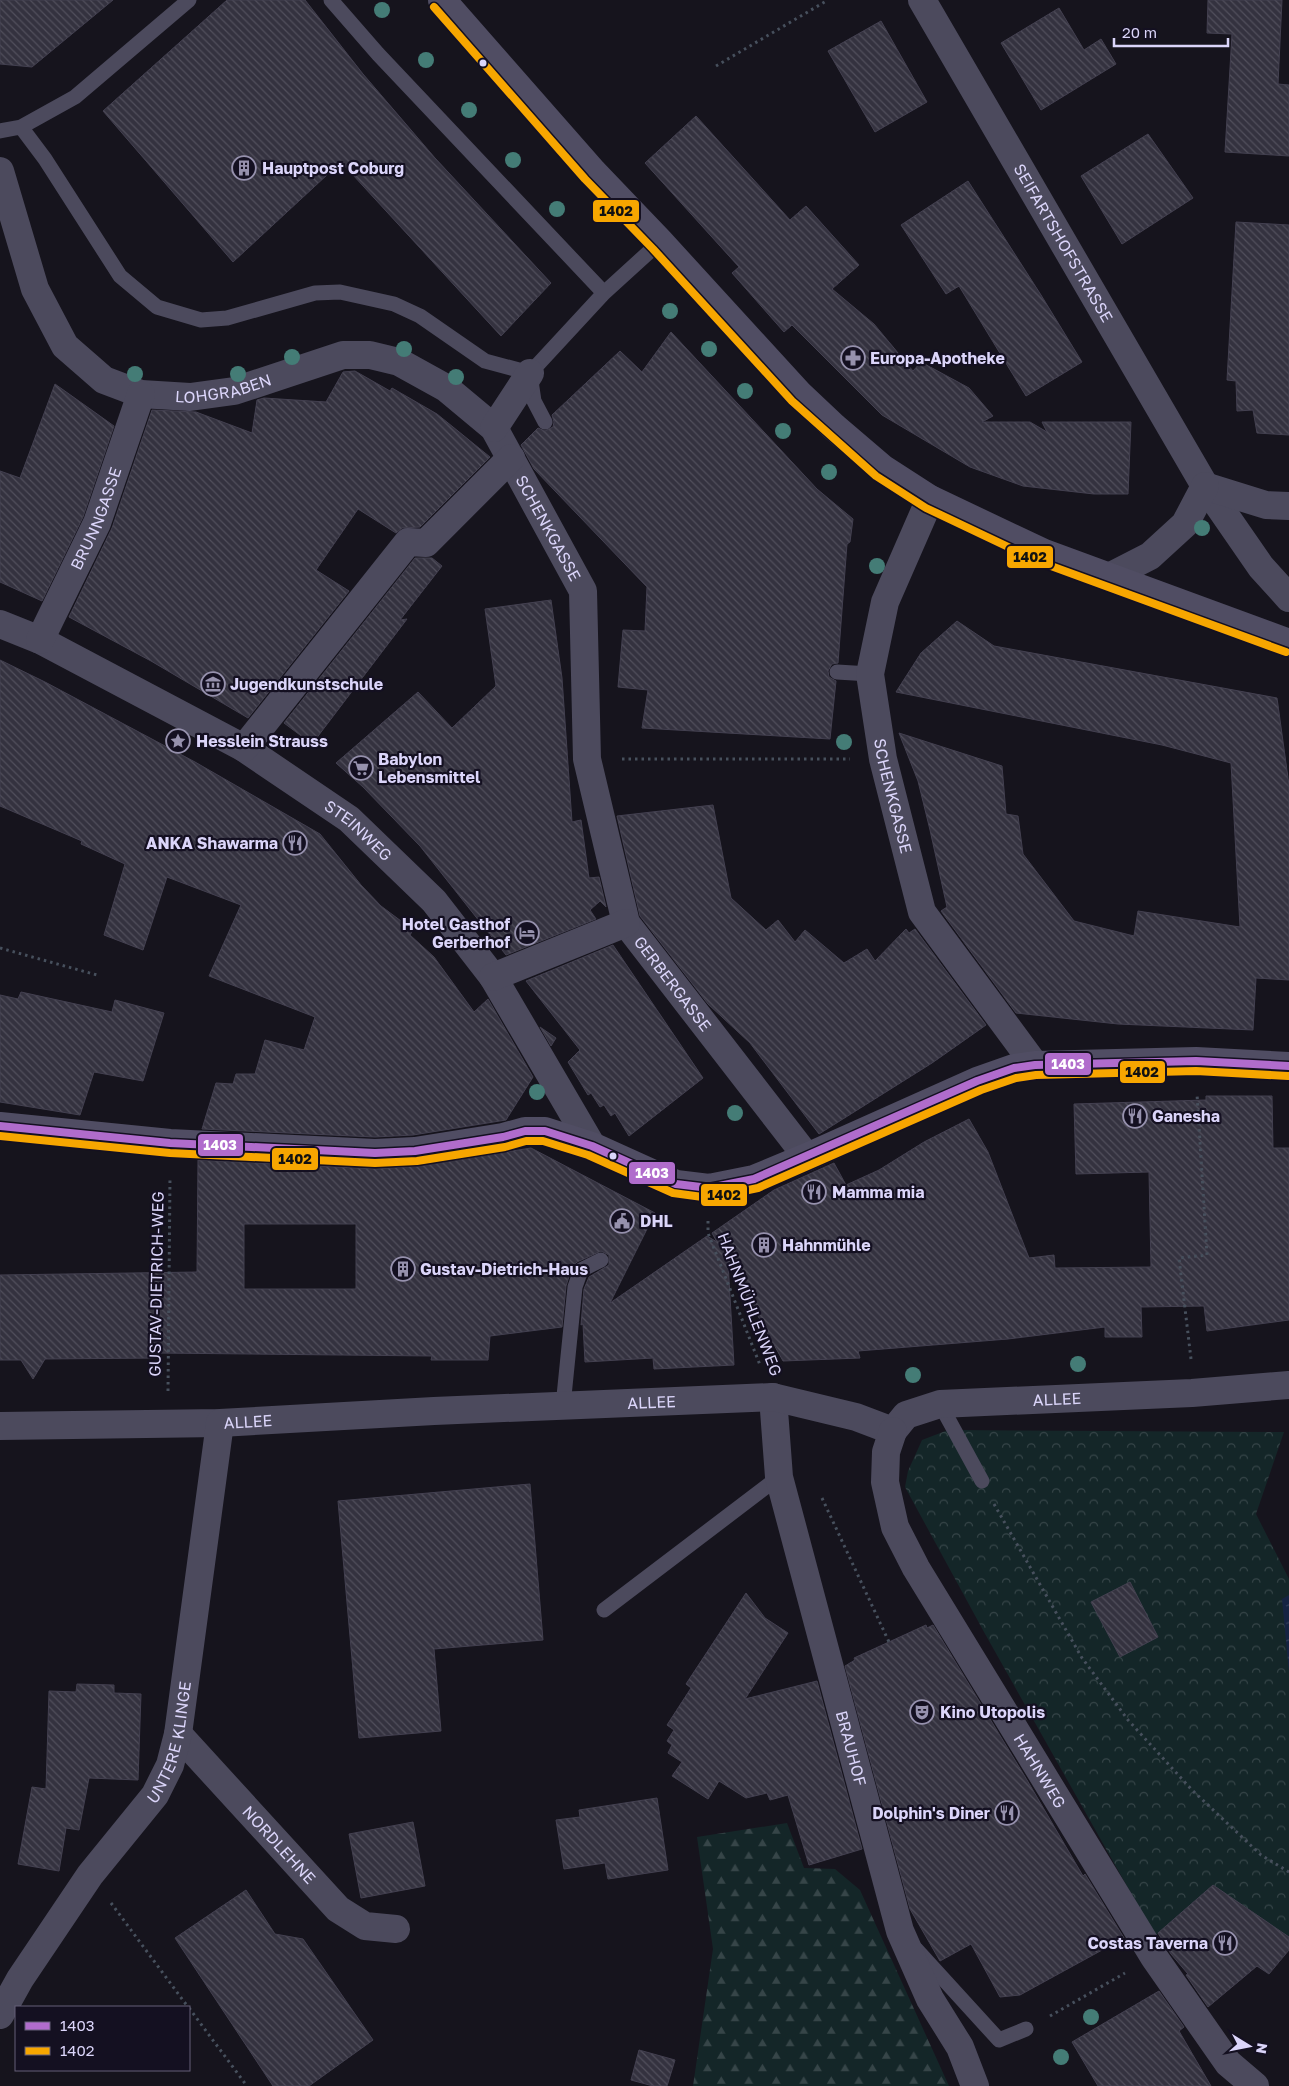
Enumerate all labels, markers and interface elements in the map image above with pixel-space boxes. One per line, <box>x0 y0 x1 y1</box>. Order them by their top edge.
scale bar <box>1114 15 1228 47</box>
text: 20 m <box>1122 23 1157 41</box>
unlabelled marker <box>478 58 488 68</box>
building icon: Hauptpost Coburg <box>231 155 257 181</box>
place label: Hauptpost Coburg <box>262 158 404 178</box>
street label: SEIFARTSHOFSTRASSE <box>1009 160 1117 326</box>
line badge: 1402 <box>592 199 640 223</box>
text: 1402 <box>599 202 633 219</box>
pharmacy icon: Europa-Apotheke <box>840 345 866 371</box>
place label: Europa-Apotheke <box>870 348 1005 368</box>
street label: LOHGRABEN <box>174 369 274 407</box>
street label: BRUNNGASSE <box>66 464 125 573</box>
street label: SCHENKGASSE <box>512 471 586 584</box>
line badge: 1402 <box>1006 545 1054 569</box>
text: 1402 <box>1013 548 1047 565</box>
museum icon: Jugendkunstschule <box>200 671 226 697</box>
place label: Jugendkunstschule <box>230 674 383 694</box>
place icon: Hesslein Strauss <box>165 728 191 754</box>
place label: Hesslein Strauss <box>196 731 328 751</box>
street label: SCHENKGASSE <box>870 737 917 855</box>
place label: Babylon Lebensmittel <box>378 749 481 787</box>
supermarket icon: Babylon Lebensmittel <box>348 755 374 781</box>
street label: STEINWEG <box>321 795 396 865</box>
restaurant icon: ANKA Shawarma <box>282 830 308 856</box>
place label: ANKA Shawarma <box>146 833 278 853</box>
place label: Hotel Gasthof Gerberhof <box>402 914 510 952</box>
hotel icon: Hotel Gasthof Gerberhof <box>514 920 540 946</box>
street label: GERBERGASSE <box>630 932 716 1035</box>
line badge: 1403 <box>1044 1052 1092 1076</box>
text: 1403 <box>1051 1055 1085 1072</box>
line badge: 1402 <box>1119 1060 1166 1084</box>
text: 1402 <box>1125 1063 1159 1080</box>
restaurant icon: Ganesha <box>1122 1103 1148 1129</box>
place label: Ganesha <box>1152 1106 1220 1126</box>
line badge: 1403 <box>197 1133 244 1157</box>
text: 1403 <box>203 1136 237 1153</box>
line badge: 1402 <box>271 1147 319 1171</box>
text: 1402 <box>278 1150 312 1167</box>
unlabelled marker <box>608 1151 618 1161</box>
line badge: 1403 <box>628 1161 676 1185</box>
text: 1403 <box>635 1164 669 1181</box>
restaurant icon: Mamma mia <box>801 1179 827 1205</box>
place label: Mamma mia <box>832 1182 924 1202</box>
line badge: 1402 <box>700 1183 748 1207</box>
text: 1402 <box>707 1186 741 1203</box>
street label: GUSTAV-DIETRICH-WEG <box>144 1191 168 1377</box>
public building icon: DHL <box>609 1208 635 1234</box>
place label: DHL <box>640 1211 673 1231</box>
street label: HAHNMÜHLENWEG <box>713 1229 787 1379</box>
building icon: Hahnmühle <box>751 1232 777 1258</box>
place label: Hahnmühle <box>782 1235 871 1255</box>
building icon: Gustav-Dietrich-Haus <box>390 1256 416 1282</box>
place label: Gustav-Dietrich-Haus <box>420 1259 588 1279</box>
street label: ALLEE <box>1032 1388 1082 1410</box>
street label: ALLEE <box>627 1391 676 1413</box>
street label: ALLEE <box>223 1410 273 1433</box>
street label: UNTERE KLINGE <box>142 1680 195 1807</box>
theatre icon: Kino Utopolis <box>909 1699 935 1725</box>
place label: Kino Utopolis <box>940 1702 1045 1722</box>
street label: BRAUHOF <box>832 1708 871 1788</box>
street label: HAHNWEG <box>1010 1730 1070 1812</box>
restaurant icon: Dolphin's Diner <box>994 1800 1020 1826</box>
street label: NORDLEHNE <box>238 1801 320 1888</box>
place label: Dolphin's Diner <box>872 1803 990 1823</box>
restaurant icon: Costas Taverna <box>1212 1930 1238 1956</box>
place label: Costas Taverna <box>1087 1933 1208 1953</box>
legend <box>15 2006 190 2071</box>
text: 1403 <box>60 2016 95 2034</box>
north arrow <box>1224 2021 1274 2071</box>
text: 1402 <box>60 2041 94 2059</box>
text: N <box>1253 2042 1272 2055</box>

